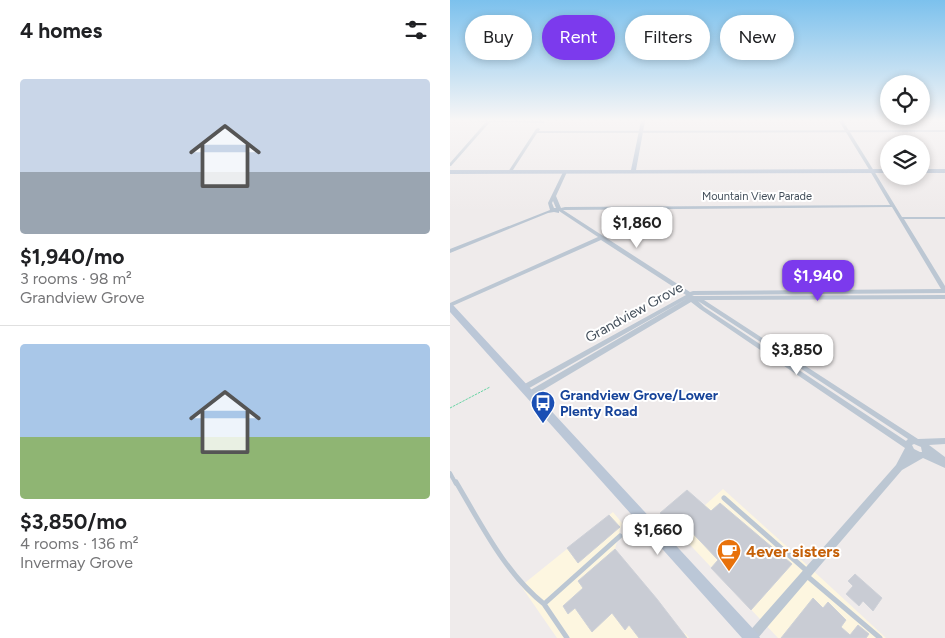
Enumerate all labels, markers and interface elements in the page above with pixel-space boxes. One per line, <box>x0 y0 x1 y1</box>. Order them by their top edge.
chip: Buy <box>465 15 532 60</box>
chip: Rent <box>542 15 615 60</box>
chip: Filters <box>625 15 710 60</box>
chip: New <box>720 15 794 60</box>
icon: filters <box>402 16 430 44</box>
text: 4 homes <box>20 18 102 43</box>
map controls <box>880 75 930 185</box>
button: locate <box>880 75 930 125</box>
icon: home <box>180 111 270 201</box>
button: layers <box>880 135 930 185</box>
street label: Mountain View Parade <box>702 190 812 203</box>
pin: $1,860 <box>596 206 678 249</box>
text: $1,860 <box>612 213 662 232</box>
text: $1,940/mo <box>20 244 125 269</box>
pin: $1,940 <box>777 260 859 302</box>
text: $1,940 <box>793 266 843 285</box>
text: 3 rooms · 98 m² <box>20 269 132 288</box>
street label: Grandview Grove <box>582 278 686 346</box>
text: Grandview Grove <box>20 288 145 307</box>
pin: $3,850 <box>756 334 838 376</box>
text: $3,850 <box>771 340 823 359</box>
icon: home <box>180 377 270 467</box>
place label: Grandview Grove/Lower Plenty Road <box>560 387 719 420</box>
bus stop icon: Grandview Grove/Lower Plenty Road <box>530 390 556 424</box>
text: $3,850/mo <box>20 509 127 534</box>
pin: $1,660 <box>617 514 699 556</box>
text: $1,660 <box>634 520 682 539</box>
text: 4 rooms · 136 m² <box>20 534 139 553</box>
cafe icon: 4ever sisters <box>716 538 742 572</box>
place label: 4ever sisters <box>746 542 840 561</box>
text: Invermay Grove <box>20 553 133 572</box>

